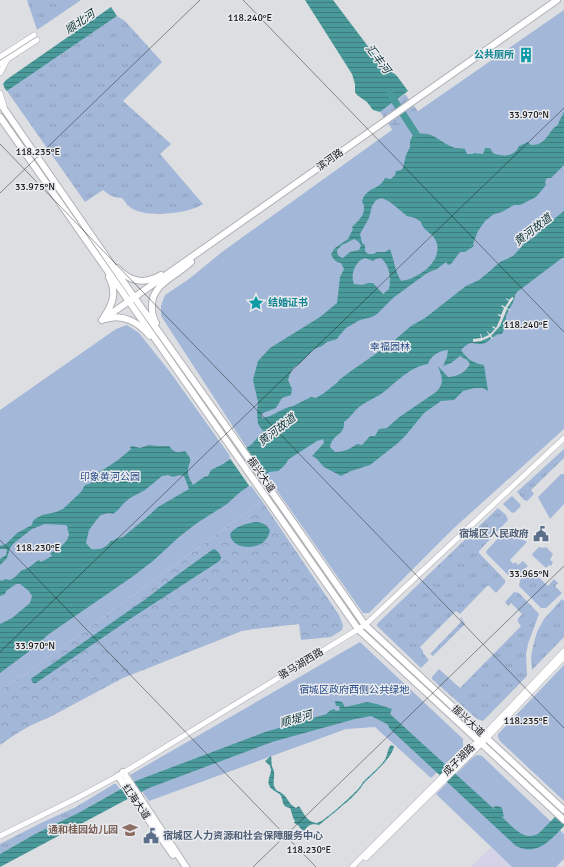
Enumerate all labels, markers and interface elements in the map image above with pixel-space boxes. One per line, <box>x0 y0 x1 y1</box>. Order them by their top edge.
water label: 顺北河 <box>63 6 99 37</box>
text: 118.240°E <box>228 12 273 24</box>
water label: 汇丰河 <box>363 42 394 78</box>
building icon: 公共厕所 <box>517 46 535 64</box>
place label: 公共厕所 <box>474 49 514 61</box>
text: 33.970°N <box>509 109 549 121</box>
text: 118.235°E <box>16 146 61 158</box>
street label: 滨河路 <box>314 146 346 174</box>
text: 33.975°N <box>15 181 55 193</box>
water label: 黄河故道 <box>512 210 556 249</box>
place icon: 结婚证书 <box>247 294 265 312</box>
place label: 结婚证书 <box>268 296 308 309</box>
text: 118.240°E <box>504 319 549 331</box>
park label: 幸福园林 <box>370 341 410 353</box>
water label: 黄河故道 <box>256 410 300 449</box>
street label: 振兴大道 <box>245 455 277 495</box>
park label: 印象黄河公园 <box>80 471 140 483</box>
public building icon: 宿城区人民政府 <box>532 525 550 543</box>
place label: 宿城区人民政府 <box>459 527 529 540</box>
text: 118.230°E <box>16 542 61 554</box>
text: 33.965°N <box>509 568 549 580</box>
text: 33.970°N <box>15 640 55 652</box>
street label: 骆马湖西路 <box>276 646 326 682</box>
park label: 宿城区政府西侧公共绿地 <box>299 684 410 696</box>
street label: 振兴大道 <box>449 703 487 739</box>
water label: 顺堤河 <box>278 708 316 730</box>
text: 118.235°E <box>504 715 549 727</box>
street label: 成子湖路 <box>441 742 477 778</box>
street label: 红海大道 <box>120 782 152 822</box>
school or university icon: 通和桂园幼儿园 <box>121 821 139 839</box>
place label: 通和桂园幼儿园 <box>48 823 118 836</box>
public building icon: 宿城区人力资源和社会保障服务中心 <box>142 827 160 845</box>
place label: 宿城区人力资源和社会保障服务中心 <box>163 829 323 842</box>
text: 118.230°E <box>287 844 332 856</box>

